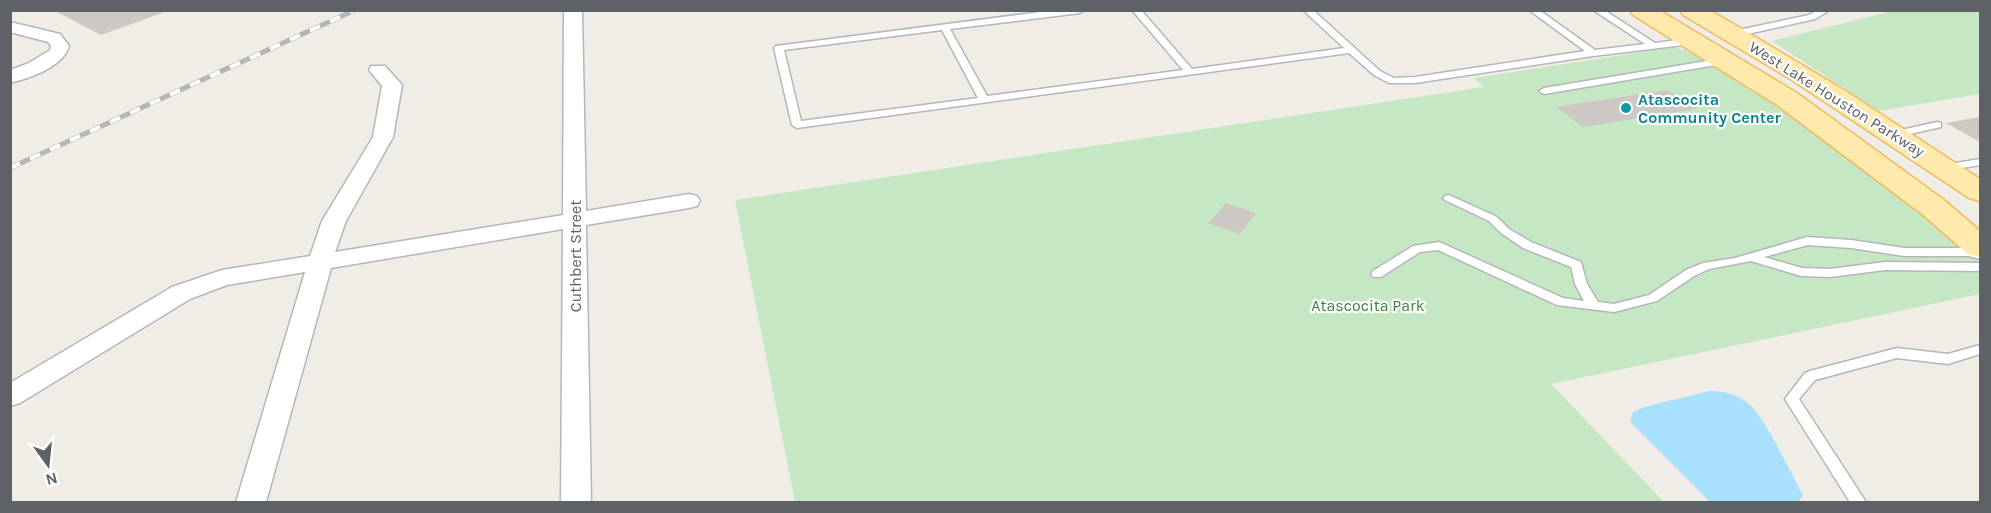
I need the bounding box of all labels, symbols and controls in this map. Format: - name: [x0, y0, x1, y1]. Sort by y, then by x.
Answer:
- street label: West Lake Houston Parkway: [1746, 37, 1929, 161]
- place label: Atascocita Community Center: [1638, 90, 1782, 127]
- marker: Atascocita Community Center: [1619, 101, 1633, 115]
- street label: Cuthbert Street: [566, 200, 585, 312]
- park label: Atascocita Park: [1311, 296, 1425, 315]
- north arrow: [18, 435, 78, 495]
- text: N: [44, 468, 60, 490]

